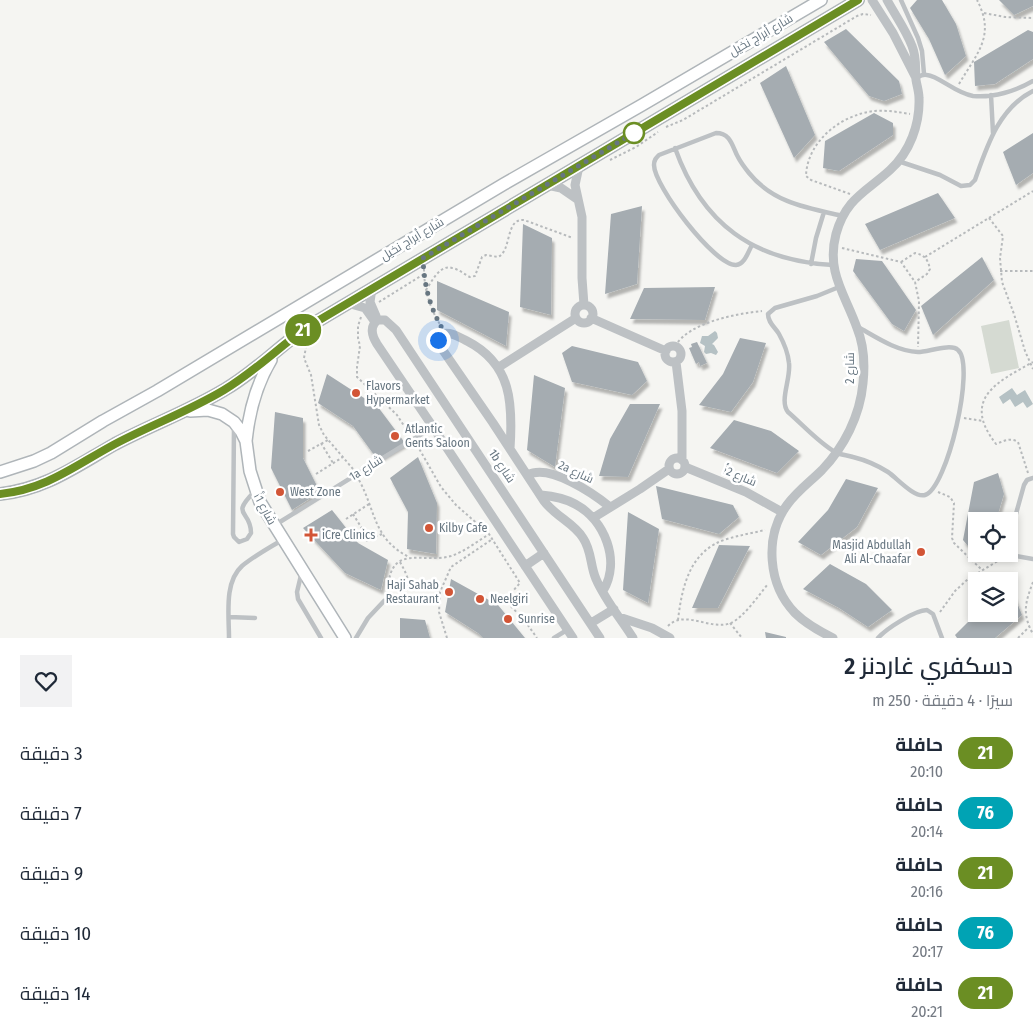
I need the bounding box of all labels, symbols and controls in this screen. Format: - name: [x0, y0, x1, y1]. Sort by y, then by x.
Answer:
- street label: شارع أبراج نخيل: [726, 10, 796, 60]
- unlabelled marker: [623, 122, 645, 144]
- street label: شارع أبراج نخيل: [377, 214, 447, 264]
- line badge: 21: [280, 314, 326, 346]
- text: 21: [295, 319, 311, 341]
- your location: [426, 328, 451, 353]
- street label: شارع 2: [843, 352, 858, 384]
- place label: Flavors Hypermarket: [366, 379, 430, 407]
- marker: Flavors Hypermarket: [350, 387, 362, 399]
- place label: Atlantic Gents Saloon: [405, 422, 470, 450]
- marker: Atlantic Gents Saloon: [389, 430, 401, 442]
- street label: 1b شارع: [485, 447, 518, 486]
- street label: 1a شارع: [347, 452, 386, 484]
- street label: 2a شارع: [556, 458, 596, 487]
- street label: شارع 2أ: [721, 462, 759, 490]
- place label: West Zone: [290, 485, 341, 499]
- marker: West Zone: [274, 486, 286, 498]
- street label: شارع 1أ: [250, 490, 280, 528]
- map controls: [968, 512, 1018, 622]
- button: locate: [968, 512, 1018, 562]
- place label: Kilby Cafe: [439, 521, 487, 535]
- marker: Kilby Cafe: [423, 522, 435, 534]
- marker: iCre Clinics: [304, 528, 318, 542]
- place label: iCre Clinics: [322, 528, 375, 542]
- place label: Masjid Abdullah Ali Al-Chaafar: [832, 538, 912, 566]
- marker: Masjid Abdullah Ali Al-Chaafar: [915, 546, 927, 558]
- button: layers: [968, 572, 1018, 622]
- place label: Haji Sahab Restaurant: [386, 578, 439, 606]
- marker: Haji Sahab Restaurant: [443, 586, 455, 598]
- place label: Neelgiri: [490, 592, 528, 606]
- marker: Neelgiri: [474, 593, 486, 605]
- place label: Sunrise: [518, 612, 555, 626]
- marker: Sunrise: [502, 613, 514, 625]
- text: دسكفري غاردنز 2: [844, 652, 1013, 680]
- button: heart: [20, 655, 72, 707]
- text: سيرًا · 4 دقيقة · 250 m: [872, 691, 1013, 710]
- text: حافلة: [895, 733, 943, 756]
- text: 3 دقيقة: [20, 742, 82, 765]
- text: 21: [978, 742, 993, 764]
- text: 20:10: [910, 762, 943, 781]
- text: حافلة: [895, 793, 943, 816]
- text: 7 دقيقة: [20, 802, 82, 825]
- text: 76: [977, 802, 994, 824]
- text: 20:14: [911, 822, 943, 841]
- text: حافلة: [895, 853, 943, 876]
- text: 9 دقيقة: [20, 862, 83, 885]
- text: 21: [978, 862, 993, 884]
- text: 20:16: [911, 882, 943, 901]
- text: حافلة: [895, 913, 943, 936]
- text: 10 دقيقة: [20, 922, 91, 945]
- text: 76: [977, 922, 994, 944]
- text: 20:17: [912, 942, 943, 961]
- text: حافلة: [895, 973, 943, 996]
- text: 14 دقيقة: [20, 982, 91, 1005]
- text: 21: [978, 982, 993, 1004]
- text: 20:21: [911, 1002, 943, 1021]

